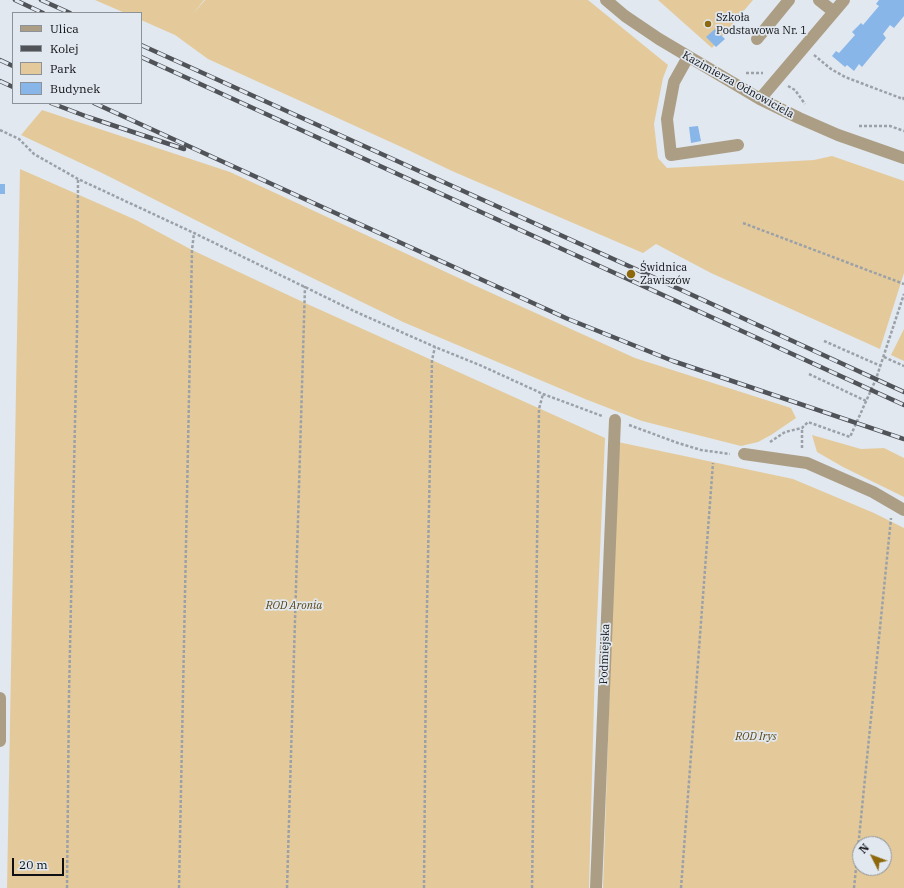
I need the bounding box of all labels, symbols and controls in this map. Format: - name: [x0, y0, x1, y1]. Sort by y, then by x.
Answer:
- place label: Szkoła Podstawowa Nr. 1: [716, 11, 807, 37]
- legend: [12, 12, 142, 104]
- marker: Szkoła Podstawowa Nr. 1: [703, 19, 713, 29]
- text: Ulica: [50, 21, 79, 36]
- text: Kolej: [50, 41, 79, 56]
- street label: Kazimierza Odnowiciela: [680, 49, 796, 121]
- text: Park: [50, 61, 76, 76]
- text: Budynek: [50, 81, 100, 96]
- place label: Świdnica Zawiszów: [640, 261, 690, 287]
- marker: Świdnica Zawiszów: [625, 268, 637, 280]
- park label: ROD Aronia: [266, 599, 322, 613]
- street label: Podmiejska: [597, 623, 613, 685]
- park label: ROD Irys: [735, 730, 777, 744]
- north arrow: [852, 836, 892, 876]
- text: N: [856, 841, 872, 857]
- scale bar: [14, 850, 66, 876]
- text: 20 m: [19, 857, 48, 872]

